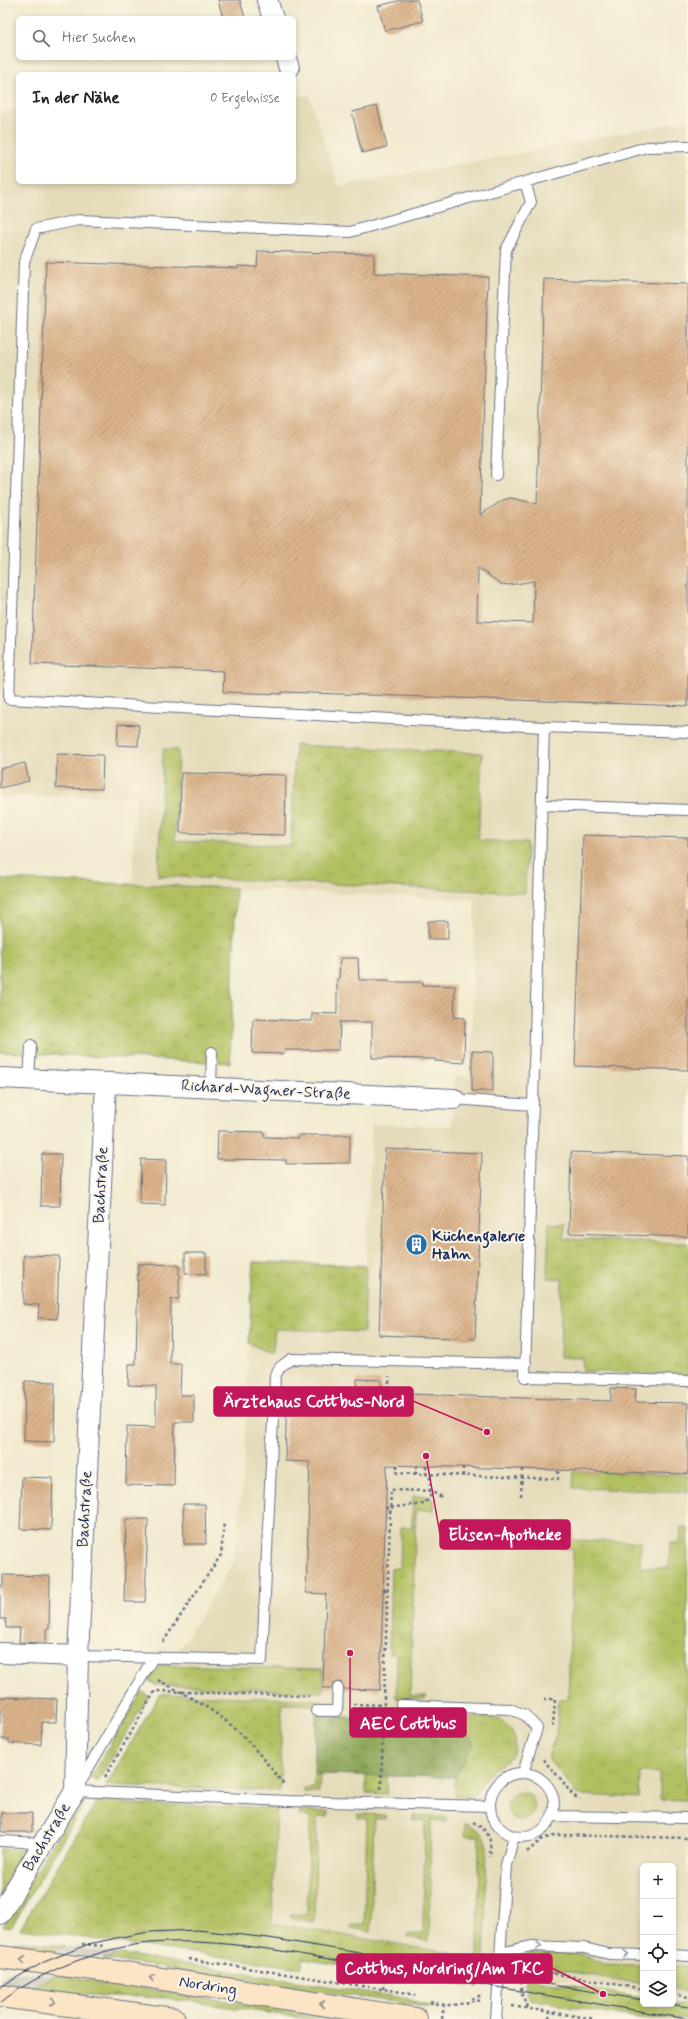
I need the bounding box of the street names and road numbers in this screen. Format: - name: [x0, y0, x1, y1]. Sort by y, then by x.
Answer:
- street label: Richard-Wagner-Straße: [181, 1075, 351, 1106]
- street label: Bachstraße: [89, 1146, 113, 1224]
- street label: Bachstraße: [73, 1470, 97, 1548]
- street label: Bachstraße: [18, 1799, 76, 1875]
- street label: Nordring: [177, 1971, 238, 2002]

